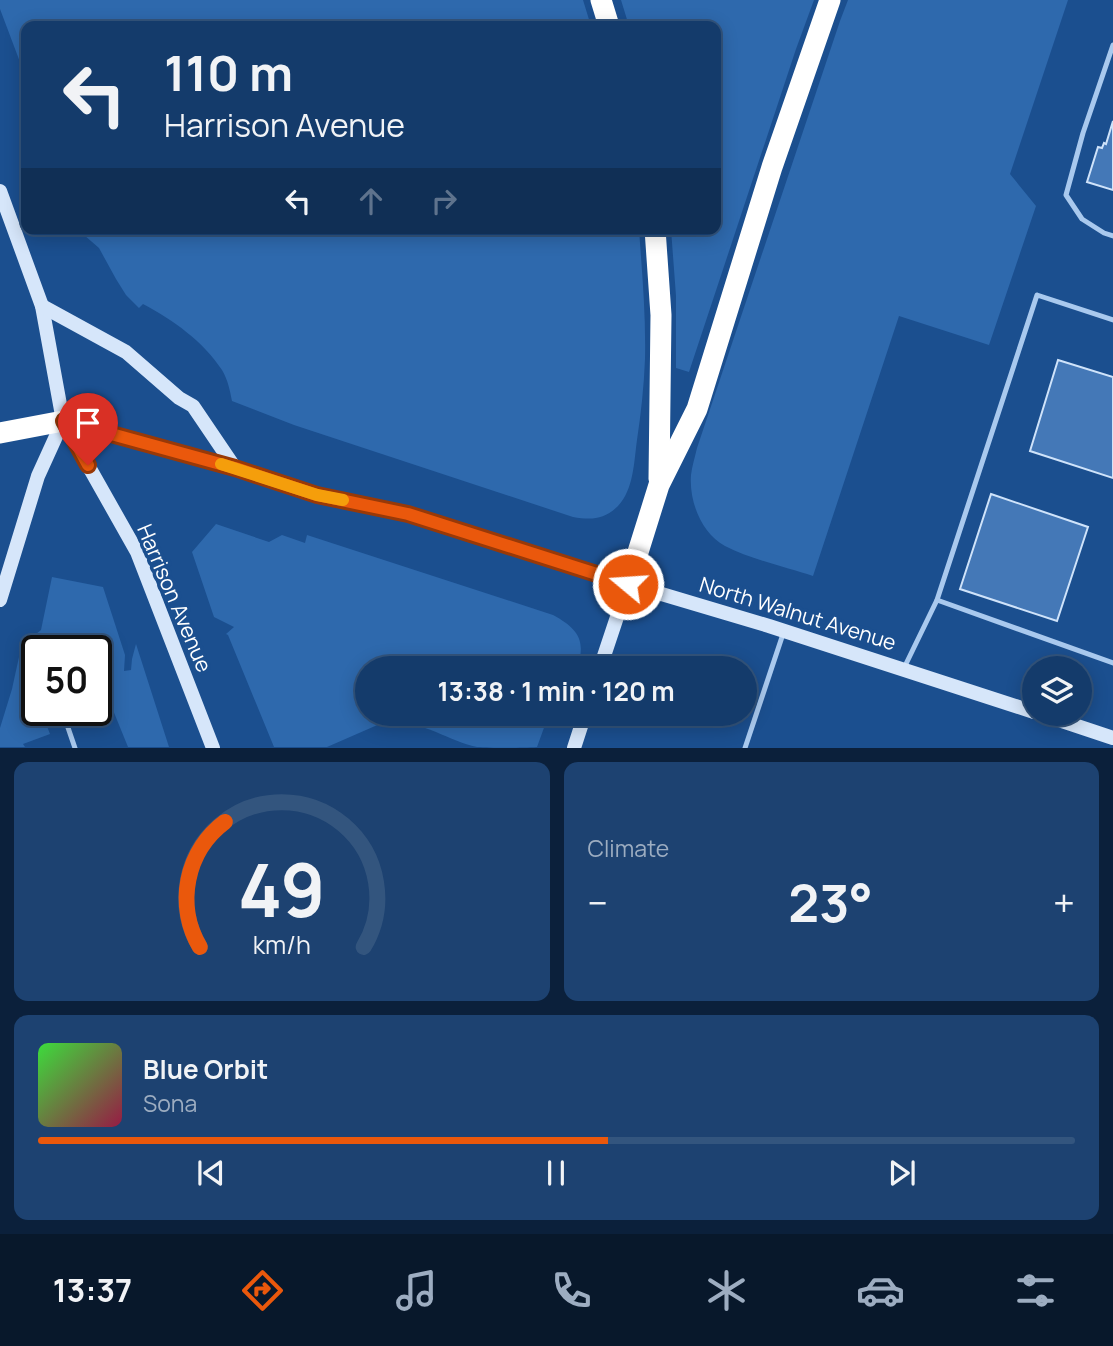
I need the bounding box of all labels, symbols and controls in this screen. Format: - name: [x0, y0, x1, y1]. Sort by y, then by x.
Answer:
- text: 110 m: [164, 39, 293, 106]
- icon: left: [49, 49, 140, 140]
- text: Harrison Avenue: [164, 103, 405, 147]
- icon: left: [279, 182, 317, 220]
- icon: ahead: [352, 182, 390, 220]
- icon: right: [425, 182, 463, 220]
- pin: [58, 393, 118, 465]
- icon: arrive: [69, 404, 107, 442]
- street label: Harrison Avenue: [131, 520, 219, 676]
- position arrow: [591, 547, 665, 621]
- street label: North Walnut Avenue: [696, 570, 900, 656]
- speed limit sign: 50: [21, 635, 112, 726]
- map controls: [1022, 656, 1092, 726]
- button: layers: [1022, 656, 1092, 726]
- text: 13:38 · 1 min · 120 m: [437, 673, 675, 709]
- text: Climate: [588, 832, 669, 864]
- text: 49: [238, 840, 326, 940]
- text: 23°: [788, 867, 873, 938]
- text: −: [588, 876, 608, 928]
- text: +: [1053, 876, 1075, 928]
- text: km/h: [253, 927, 311, 962]
- text: Blue Orbit: [143, 1051, 268, 1087]
- text: Sona: [143, 1087, 197, 1119]
- icon: previous: [192, 1154, 230, 1192]
- icon: pause: [537, 1154, 575, 1192]
- icon: next: [883, 1154, 921, 1192]
- icon: directions: [238, 1266, 287, 1315]
- icon: music: [392, 1266, 441, 1315]
- icon: phone: [547, 1266, 596, 1315]
- icon: climate: [702, 1266, 751, 1315]
- icon: car: [856, 1266, 905, 1315]
- icon: filters: [1011, 1266, 1060, 1315]
- text: 13:37: [53, 1268, 132, 1312]

